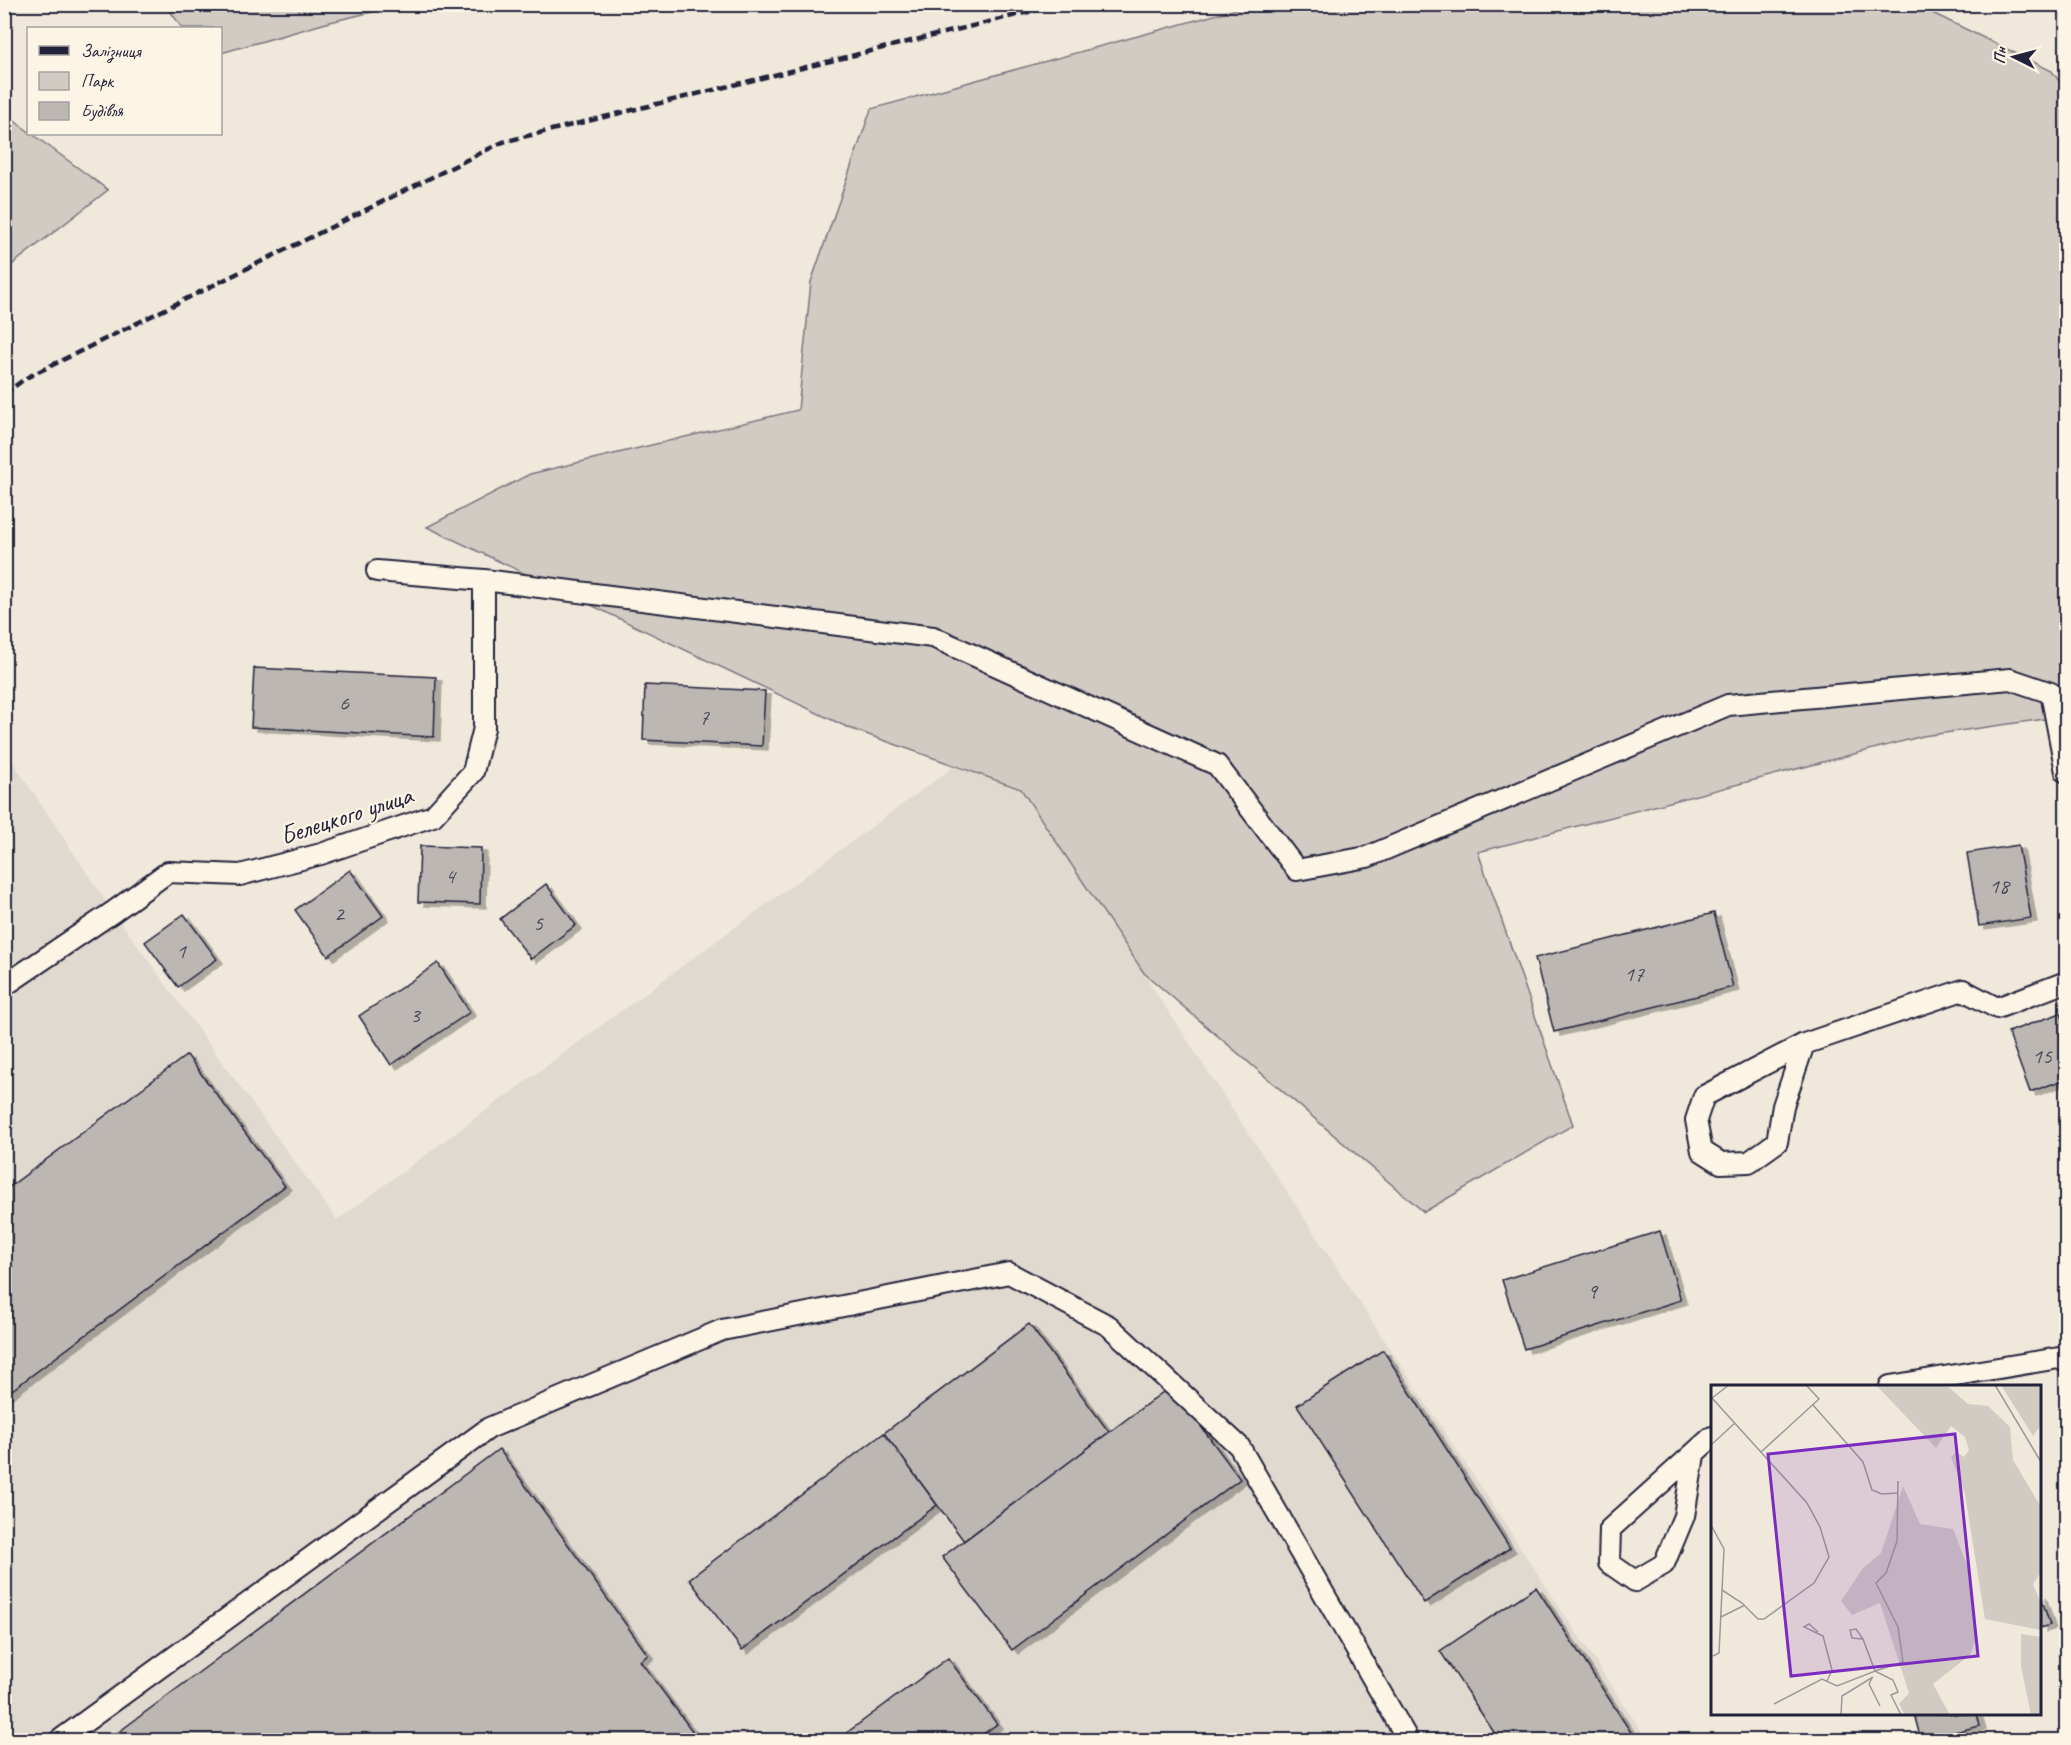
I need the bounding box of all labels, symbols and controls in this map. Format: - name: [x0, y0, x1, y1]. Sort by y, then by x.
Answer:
- legend: [27, 27, 222, 135]
- north arrow: [1984, 27, 2044, 87]
- text: Залізниця: [81, 40, 142, 63]
- text: Пн: [1989, 45, 2011, 65]
- text: Парк: [81, 70, 115, 92]
- text: Будівля: [81, 100, 124, 122]
- house number: 6: [339, 689, 350, 717]
- house number: 7: [699, 703, 710, 731]
- street label: Белецкого улица: [276, 778, 418, 852]
- house number: 4: [445, 862, 457, 890]
- house number: 18: [1989, 872, 2011, 900]
- house number: 2: [334, 900, 346, 928]
- house number: 5: [533, 909, 544, 937]
- house number: 1: [176, 937, 187, 965]
- house number: 17: [1624, 960, 1645, 988]
- house number: 3: [410, 1001, 422, 1029]
- house number: 15: [2032, 1042, 2053, 1070]
- house number: 9: [1587, 1277, 1599, 1305]
- inset map: [1711, 1385, 2041, 1715]

